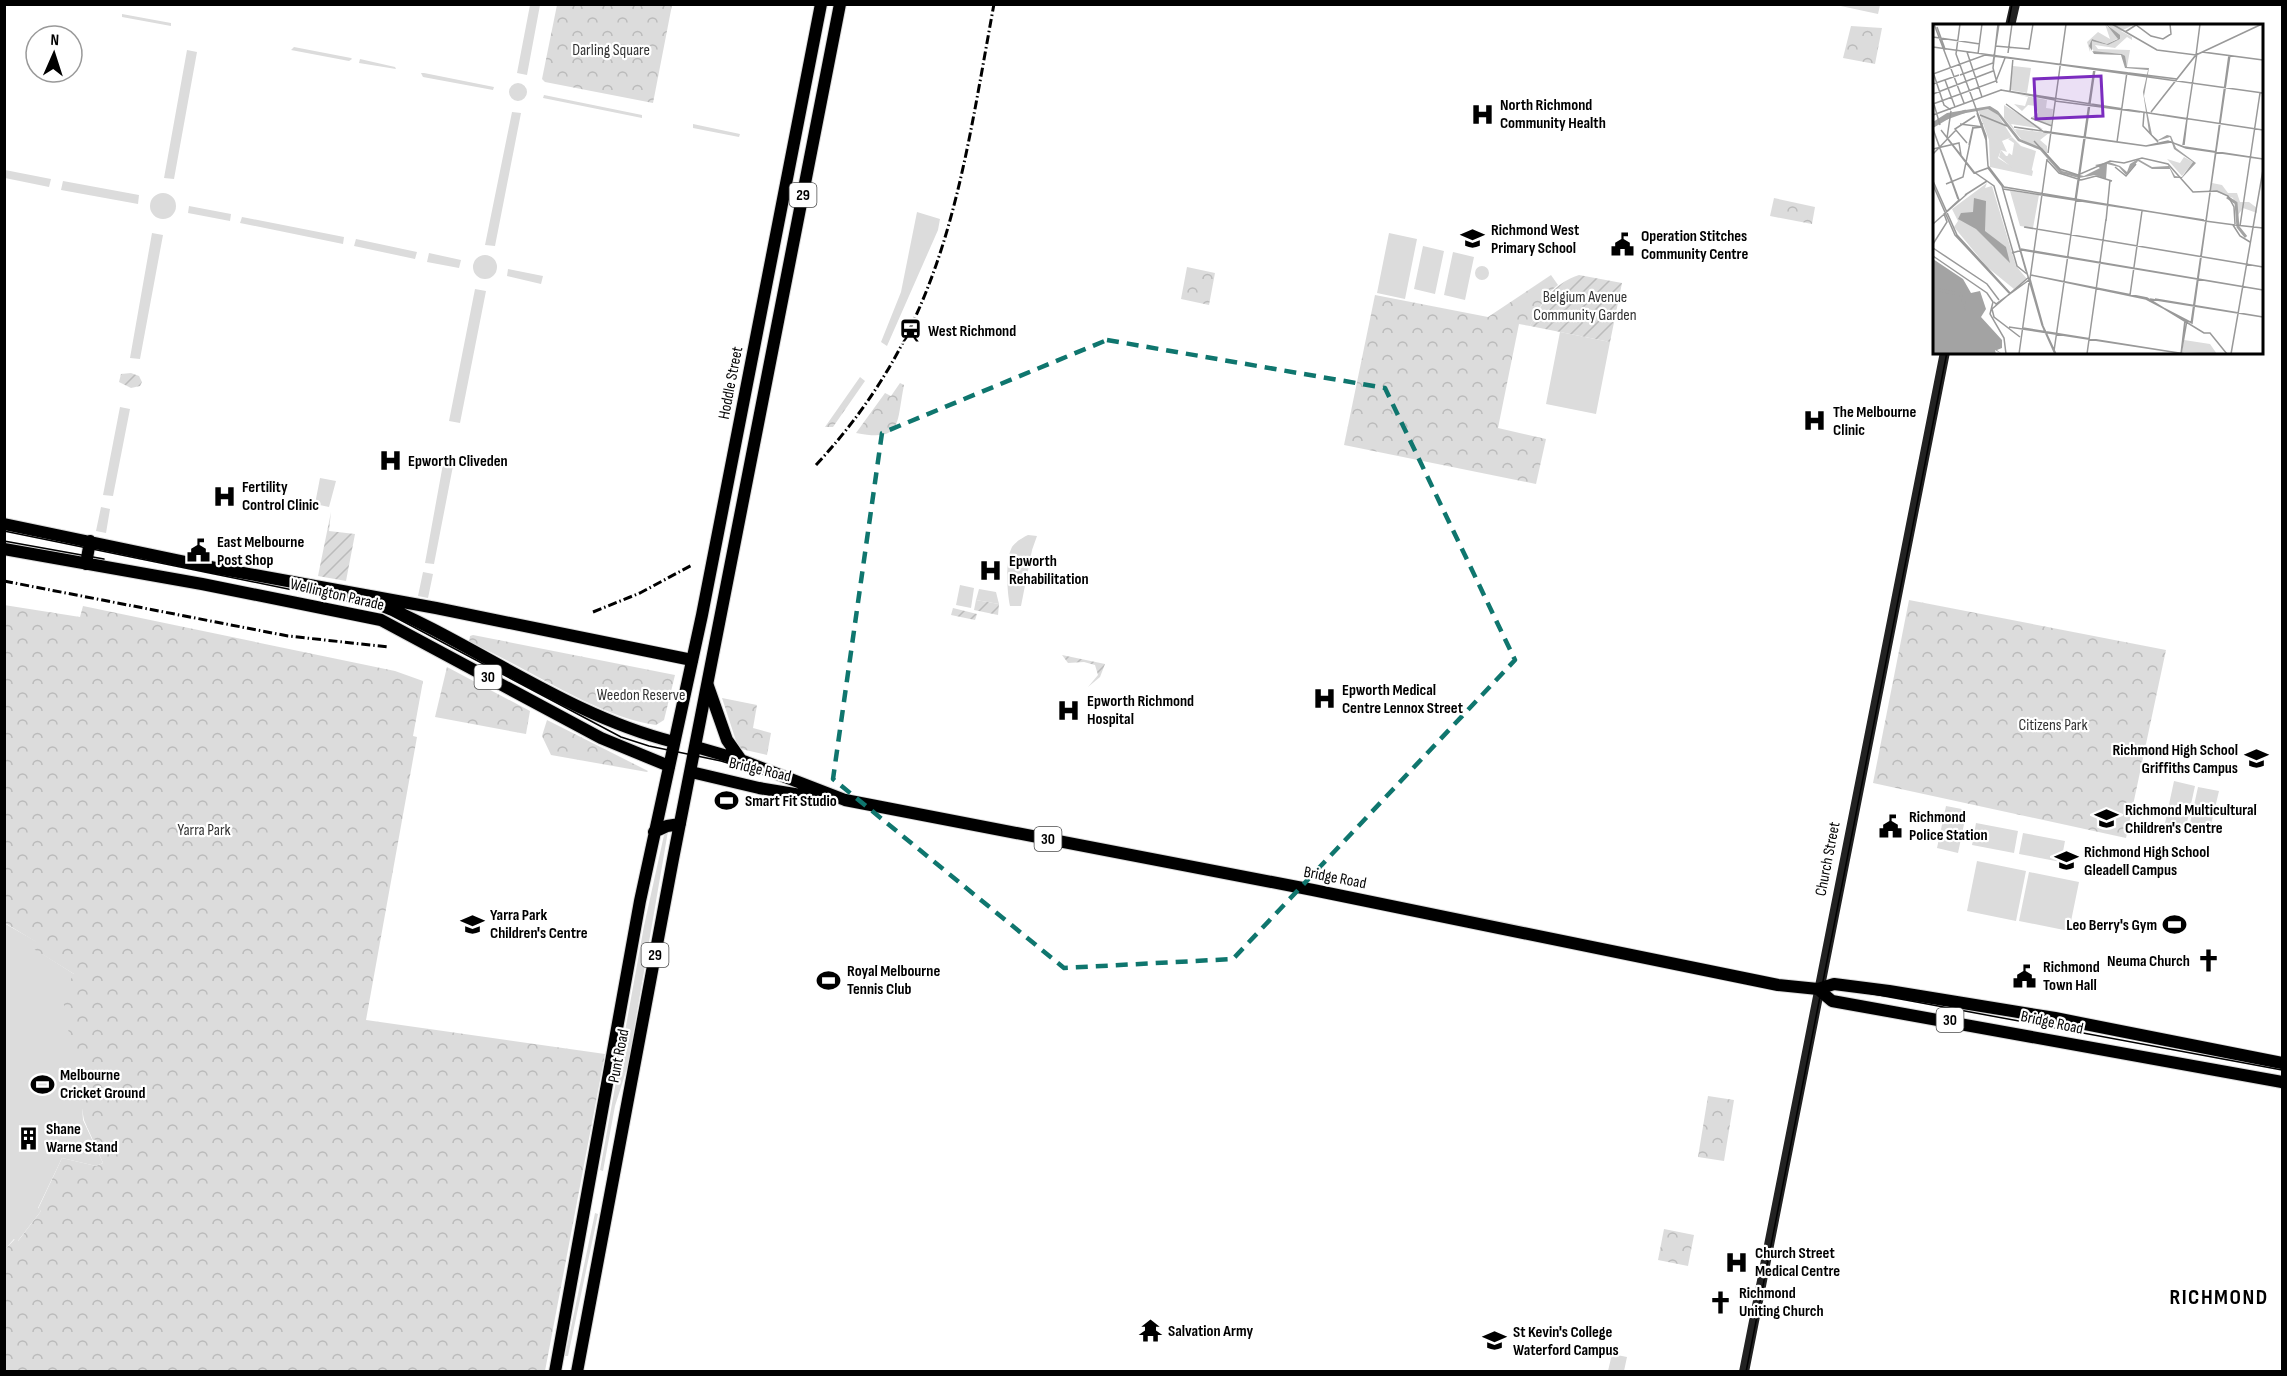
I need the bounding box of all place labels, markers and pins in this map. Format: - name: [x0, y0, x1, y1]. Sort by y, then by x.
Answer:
- place label: North Richmond Community Health: [1500, 96, 1606, 133]
- hospital icon: North Richmond Community Health: [1469, 101, 1495, 127]
- place label: Richmond West Primary School: [1491, 221, 1579, 258]
- school or university icon: Richmond West Primary School: [1460, 226, 1486, 252]
- place label: Operation Stitches Community Centre: [1641, 227, 1748, 264]
- public building icon: Operation Stitches Community Centre: [1610, 232, 1636, 258]
- station icon: West Richmond: [897, 318, 923, 344]
- place label: West Richmond: [928, 322, 1016, 341]
- place label: The Melbourne Clinic: [1833, 403, 1916, 440]
- hospital icon: The Melbourne Clinic: [1802, 408, 1828, 434]
- hospital icon: Epworth Cliveden: [377, 448, 403, 474]
- place label: Epworth Cliveden: [408, 452, 508, 471]
- place label: Fertility Control Clinic: [242, 478, 319, 515]
- hospital icon: Fertility Control Clinic: [211, 483, 237, 509]
- place label: East Melbourne Post Shop: [217, 533, 304, 570]
- public building icon: East Melbourne Post Shop: [186, 538, 212, 564]
- place label: Epworth Rehabilitation: [1009, 552, 1089, 589]
- hospital icon: Epworth Rehabilitation: [978, 557, 1004, 583]
- place label: Epworth Medical Centre Lennox Street: [1342, 681, 1463, 718]
- hospital icon: Epworth Medical Centre Lennox Street: [1311, 686, 1337, 712]
- place label: Epworth Richmond Hospital: [1087, 692, 1194, 729]
- hospital icon: Epworth Richmond Hospital: [1056, 697, 1082, 723]
- place label: Richmond High School Griffiths Campus: [2112, 741, 2238, 778]
- school or university icon: Richmond High School Griffiths Campus: [2243, 746, 2269, 772]
- sports icon: Smart Fit Studio: [714, 788, 740, 814]
- place label: Smart Fit Studio: [745, 792, 837, 811]
- place label: Richmond Multicultural Children's Centre: [2125, 801, 2257, 838]
- school or university icon: Richmond Multicultural Children's Centre: [2094, 806, 2120, 832]
- place label: Richmond Police Station: [1909, 808, 1988, 845]
- public building icon: Richmond Police Station: [1878, 813, 1904, 839]
- place label: Richmond High School Gleadell Campus: [2084, 843, 2210, 880]
- school or university icon: Richmond High School Gleadell Campus: [2053, 848, 2079, 874]
- place label: Yarra Park Children's Centre: [490, 906, 588, 943]
- school or university icon: Yarra Park Children's Centre: [459, 911, 485, 937]
- sports icon: Leo Berry's Gym: [2162, 912, 2188, 938]
- place label: Leo Berry's Gym: [2066, 916, 2157, 935]
- church icon: Neuma Church: [2195, 948, 2221, 974]
- place label: Neuma Church: [2107, 952, 2190, 971]
- place label: Richmond Town Hall: [2043, 958, 2100, 995]
- place label: Royal Melbourne Tennis Club: [847, 962, 940, 999]
- public building icon: Richmond Town Hall: [2012, 963, 2038, 989]
- sports icon: Royal Melbourne Tennis Club: [816, 967, 842, 993]
- place label: Melbourne Cricket Ground: [60, 1066, 145, 1103]
- sports icon: Melbourne Cricket Ground: [29, 1071, 55, 1097]
- place label: Shane Warne Stand: [46, 1120, 118, 1157]
- building icon: Shane Warne Stand: [15, 1125, 41, 1151]
- place label: Church Street Medical Centre: [1755, 1244, 1840, 1281]
- hospital icon: Church Street Medical Centre: [1724, 1249, 1750, 1275]
- place label: Richmond Uniting Church: [1739, 1284, 1824, 1321]
- church icon: Richmond Uniting Church: [1708, 1289, 1734, 1315]
- temple icon: Salvation Army: [1137, 1318, 1163, 1344]
- place label: Salvation Army: [1168, 1322, 1253, 1341]
- place label: St Kevin's College Waterford Campus: [1513, 1323, 1619, 1360]
- school or university icon: St Kevin's College Waterford Campus: [1482, 1328, 1508, 1354]

